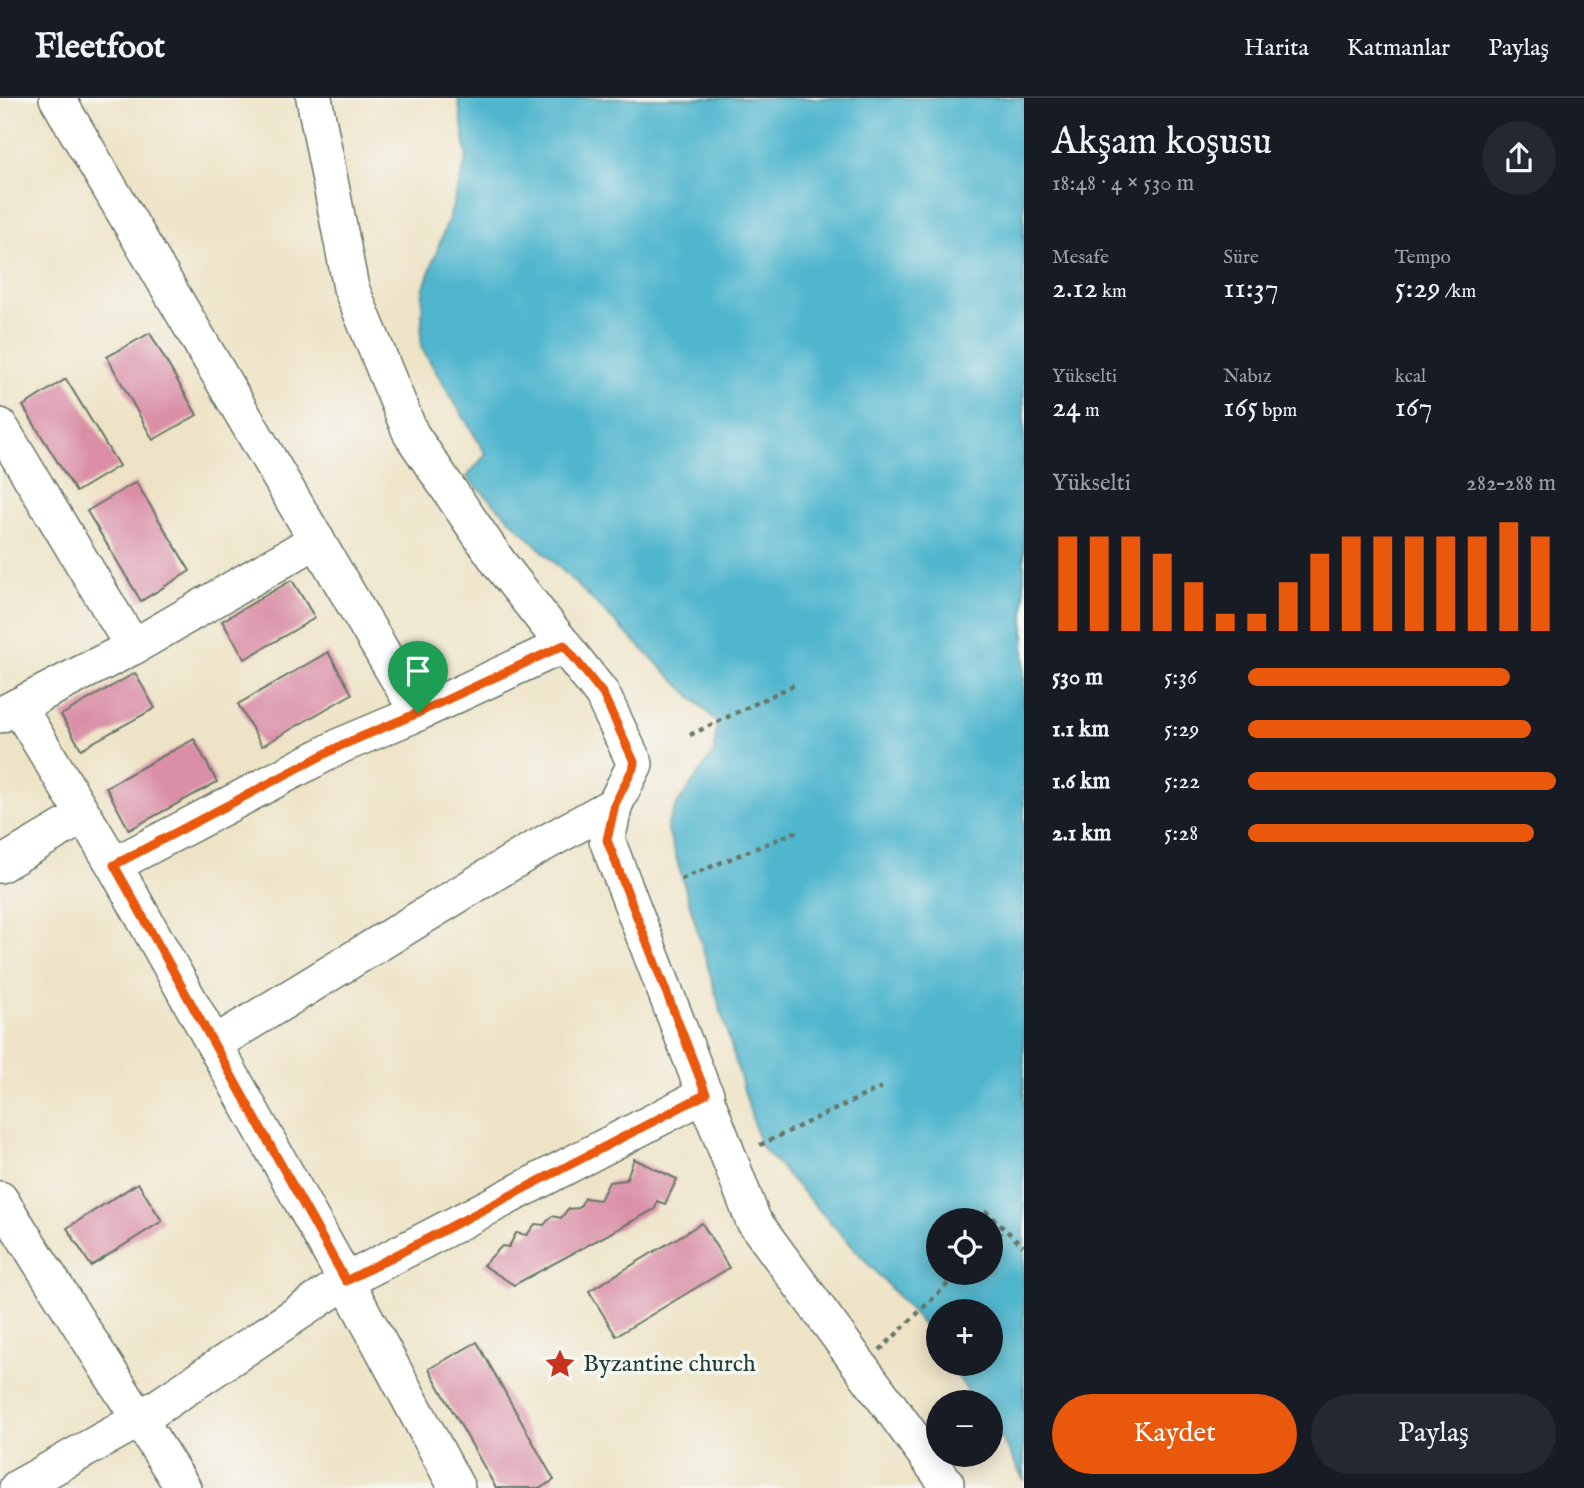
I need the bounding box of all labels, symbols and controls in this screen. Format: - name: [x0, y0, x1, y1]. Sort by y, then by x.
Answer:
- text: Fleetfoot: [35, 27, 165, 69]
- text: Harita: [1244, 33, 1309, 64]
- text: Katmanlar: [1347, 33, 1450, 64]
- text: Paylaş: [1488, 33, 1549, 64]
- text: Akşam koşusu: [1052, 119, 1272, 167]
- button: share: [1482, 121, 1556, 195]
- text: 18:48 · 4 × 530 m: [1052, 169, 1194, 198]
- text: Mesafe: [1052, 246, 1109, 270]
- text: Süre: [1223, 246, 1259, 270]
- text: Tempo: [1395, 246, 1451, 270]
- text: 2.12: [1052, 270, 1098, 308]
- text: 11:37: [1223, 270, 1279, 308]
- text: 5:29: [1395, 270, 1441, 308]
- text: km: [1098, 280, 1127, 304]
- text: /km: [1441, 280, 1476, 304]
- text: Yükselti: [1052, 365, 1117, 389]
- text: Nabız: [1223, 365, 1272, 389]
- text: kcal: [1395, 365, 1426, 389]
- text: 24: [1052, 389, 1081, 427]
- text: 165: [1223, 389, 1258, 427]
- text: 167: [1395, 389, 1433, 427]
- text: m: [1081, 399, 1100, 423]
- text: bpm: [1258, 399, 1297, 423]
- text: Yükselti: [1052, 469, 1131, 498]
- text: 282–288 m: [1466, 469, 1556, 498]
- pin: [388, 641, 448, 713]
- icon: arrive: [399, 652, 437, 690]
- text: 530 m: [1052, 663, 1103, 692]
- text: 5:36: [1164, 663, 1197, 692]
- text: 1.1 km: [1052, 715, 1109, 744]
- text: 5:29: [1164, 715, 1199, 744]
- text: 1.6 km: [1052, 767, 1110, 796]
- text: 5:22: [1164, 767, 1200, 796]
- text: 2.1 km: [1052, 819, 1111, 848]
- text: 5:28: [1164, 819, 1198, 848]
- map controls: [926, 1208, 1003, 1467]
- button: locate: [926, 1208, 1003, 1285]
- button: +: [926, 1299, 1003, 1376]
- place icon: Byzantine church: [543, 1347, 577, 1381]
- place label: Byzantine church: [583, 1349, 756, 1380]
- button: −: [926, 1390, 1003, 1467]
- button: Kaydet: [1052, 1394, 1297, 1474]
- button: Paylaş: [1311, 1394, 1556, 1474]

